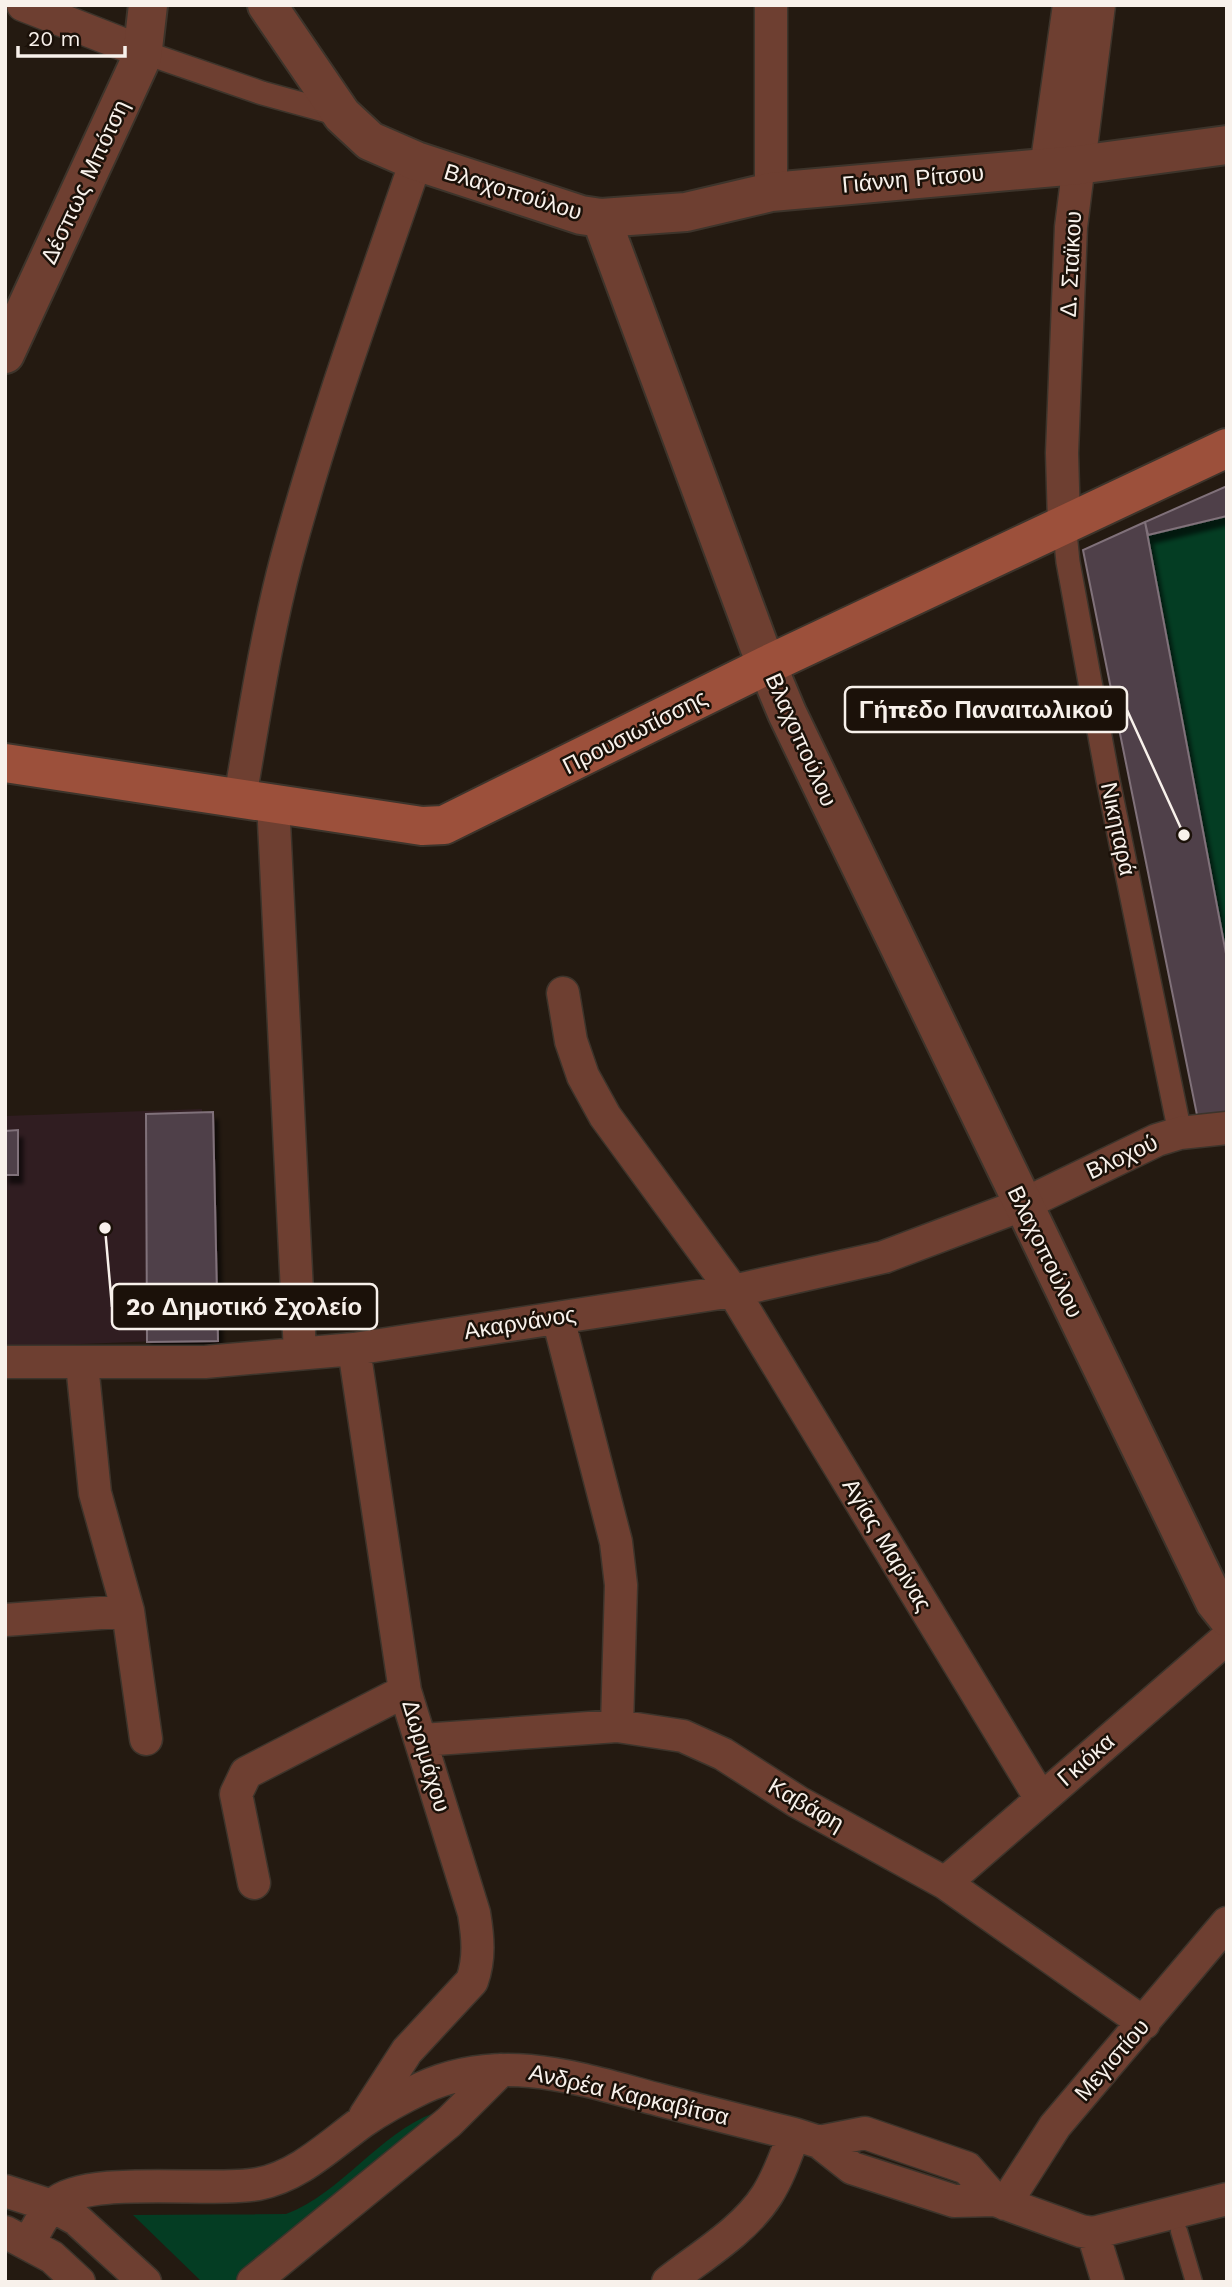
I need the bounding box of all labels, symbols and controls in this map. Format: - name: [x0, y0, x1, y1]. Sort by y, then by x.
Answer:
- scale bar: [18, 14, 124, 58]
- text: 20 m: [28, 26, 80, 51]
- street label: Δέσπως Μπότση: [35, 96, 135, 268]
- street label: Βλαχοπούλου: [441, 158, 585, 226]
- street label: Γιάννη Ρίτσου: [841, 159, 985, 199]
- street label: Δ. Σταϊκου: [1055, 210, 1087, 318]
- street label: Βλαχοπούλου: [760, 669, 842, 811]
- street label: Προυσιωτίσσης: [558, 684, 712, 780]
- callout: Γήπεδο Παναιτωλικού: [845, 687, 1127, 732]
- text: Γήπεδο Παναιτωλικού: [859, 696, 1113, 724]
- street label: Νικηταρά: [1095, 780, 1141, 878]
- street label: Βλοχού: [1082, 1129, 1162, 1185]
- street label: Βλαχοπούλου: [1002, 1182, 1088, 1322]
- callout: 2ο Δημοτικό Σχολείο: [112, 1284, 377, 1329]
- text: 2ο Δημοτικό Σχολείο: [126, 1293, 362, 1321]
- street label: Ακαρνάνος: [462, 1301, 578, 1345]
- street label: Αγίας Μαρίνας: [837, 1474, 937, 1616]
- street label: Δωριμάχου: [396, 1697, 456, 1815]
- street label: Γκιόκα: [1052, 1728, 1120, 1792]
- street label: Καβάφη: [763, 1773, 849, 1837]
- street label: Μεγιστίου: [1069, 2013, 1155, 2107]
- street label: Ανδρέα Καρκαβίτσα: [526, 2059, 732, 2131]

